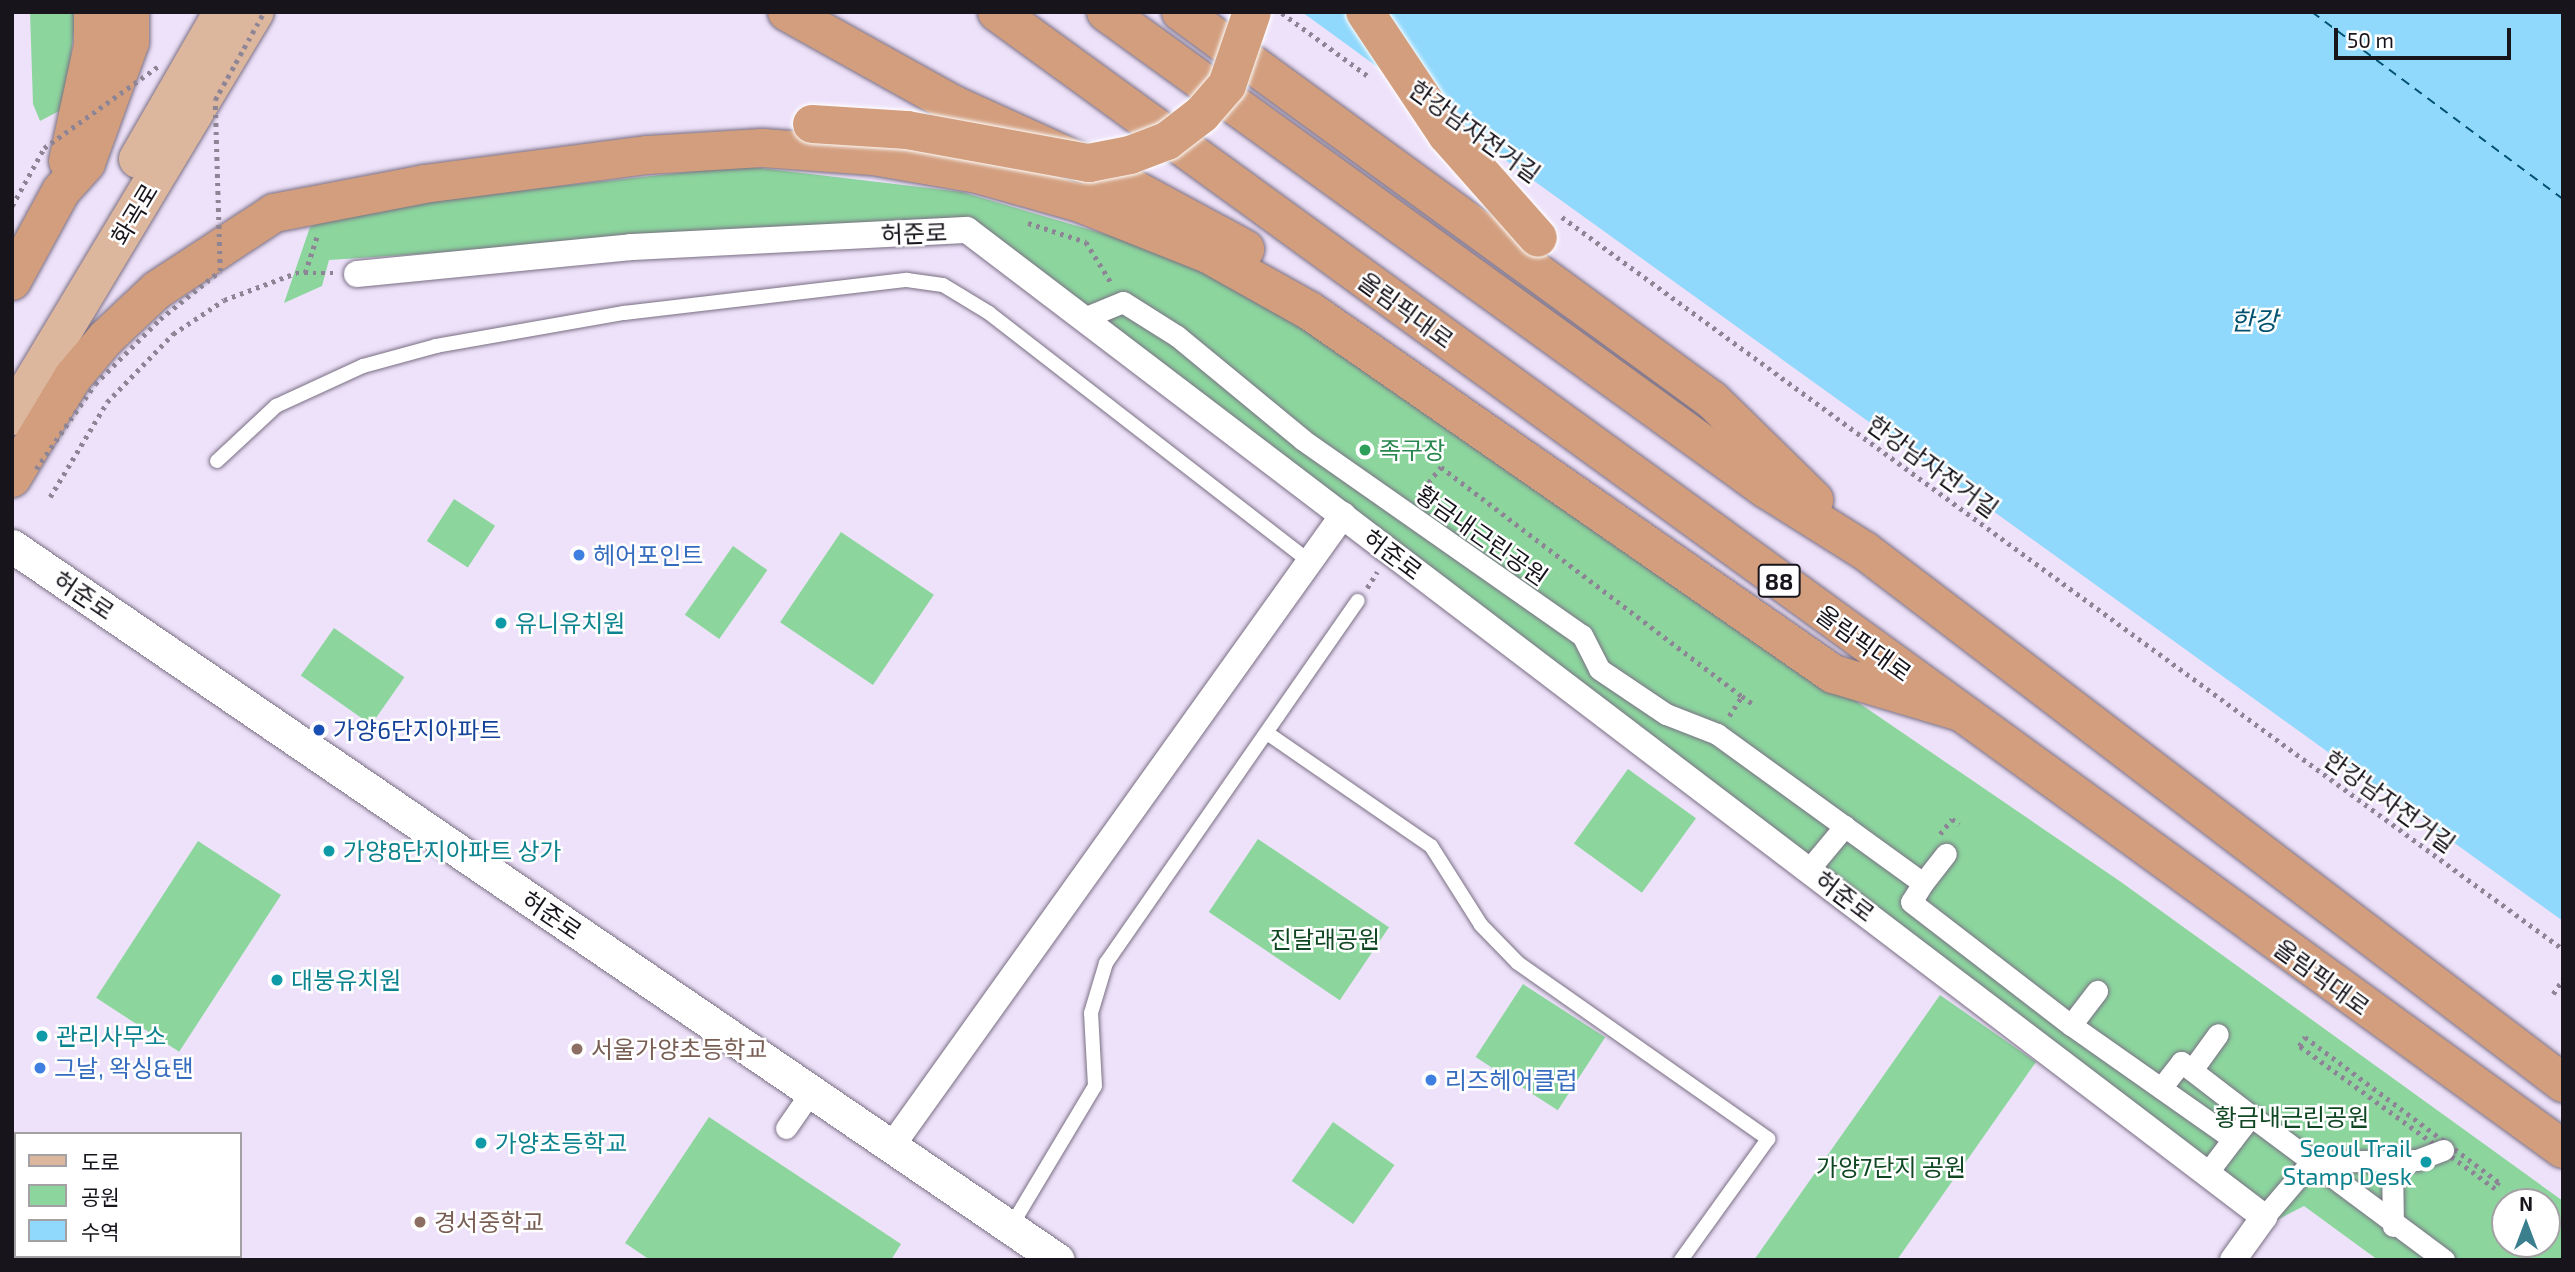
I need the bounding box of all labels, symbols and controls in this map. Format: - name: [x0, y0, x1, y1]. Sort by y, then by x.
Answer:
- scale bar: [2337, 14, 2514, 58]
- text: 50 m: [2347, 27, 2394, 52]
- street label: 한강남자전거길: [1404, 74, 1546, 188]
- street label: 화곡로: [105, 178, 163, 250]
- street label: 허준로: [880, 217, 948, 249]
- street label: 올림픽대로: [1353, 266, 1459, 354]
- water label: 한강: [2230, 304, 2278, 336]
- street label: 한강남자전거길: [1862, 409, 2004, 523]
- place label: 족구장: [1379, 436, 1445, 464]
- marker: 족구장: [1357, 442, 1373, 458]
- street label: 황금내근린공원: [1410, 479, 1554, 591]
- street label: 허준로: [1358, 523, 1428, 585]
- place label: 헤어포인트: [593, 541, 703, 569]
- marker: 헤어포인트: [571, 547, 587, 563]
- road number: 88: [1756, 562, 1802, 600]
- street label: 허준로: [48, 565, 120, 625]
- street label: 올림픽대로: [1811, 599, 1917, 687]
- place label: 유니유치원: [515, 609, 625, 637]
- marker: 유니유치원: [493, 615, 509, 631]
- place label: 가양6단지아파트: [333, 716, 501, 744]
- marker: 가양6단지아파트: [311, 722, 327, 738]
- street label: 한강남자전거길: [2319, 744, 2461, 858]
- place label: 가양8단지아파트 상가: [343, 837, 562, 865]
- marker: 가양8단지아파트 상가: [321, 843, 337, 859]
- street label: 허준로: [1810, 865, 1880, 927]
- street label: 허준로: [516, 885, 588, 945]
- park label: 진달래공원: [1270, 925, 1380, 953]
- street label: 올림픽대로: [2269, 933, 2375, 1021]
- place label: 대붕유치원: [291, 966, 401, 994]
- marker: 대붕유치원: [269, 972, 285, 988]
- place label: 관리사무소: [56, 1022, 166, 1050]
- marker: 관리사무소: [34, 1028, 50, 1044]
- place label: 서울가양초등학교: [591, 1035, 768, 1063]
- marker: 서울가양초등학교: [569, 1041, 585, 1057]
- place label: 그날, 왁싱&탠: [54, 1054, 194, 1082]
- marker: 그날, 왁싱&탠: [32, 1060, 48, 1076]
- place label: 리즈헤어클럽: [1445, 1066, 1577, 1094]
- marker: 리즈헤어클럽: [1423, 1072, 1439, 1088]
- park label: 황금내근린공원: [2215, 1103, 2369, 1131]
- place label: 가양초등학교: [495, 1129, 627, 1157]
- legend: [14, 1132, 242, 1258]
- place label: Seoul Trail Stamp Desk: [2283, 1134, 2412, 1190]
- marker: 가양초등학교: [473, 1135, 489, 1151]
- text: 도로: [81, 1149, 120, 1174]
- park label: 가양7단지 공원: [1816, 1153, 1966, 1181]
- marker: Seoul Trail Stamp Desk: [2418, 1154, 2434, 1170]
- text: 공원: [81, 1184, 120, 1209]
- north arrow: [2491, 1188, 2561, 1258]
- text: N: [2519, 1192, 2533, 1215]
- place label: 경서중학교: [434, 1208, 544, 1236]
- marker: 경서중학교: [412, 1214, 428, 1230]
- text: 수역: [81, 1219, 120, 1244]

